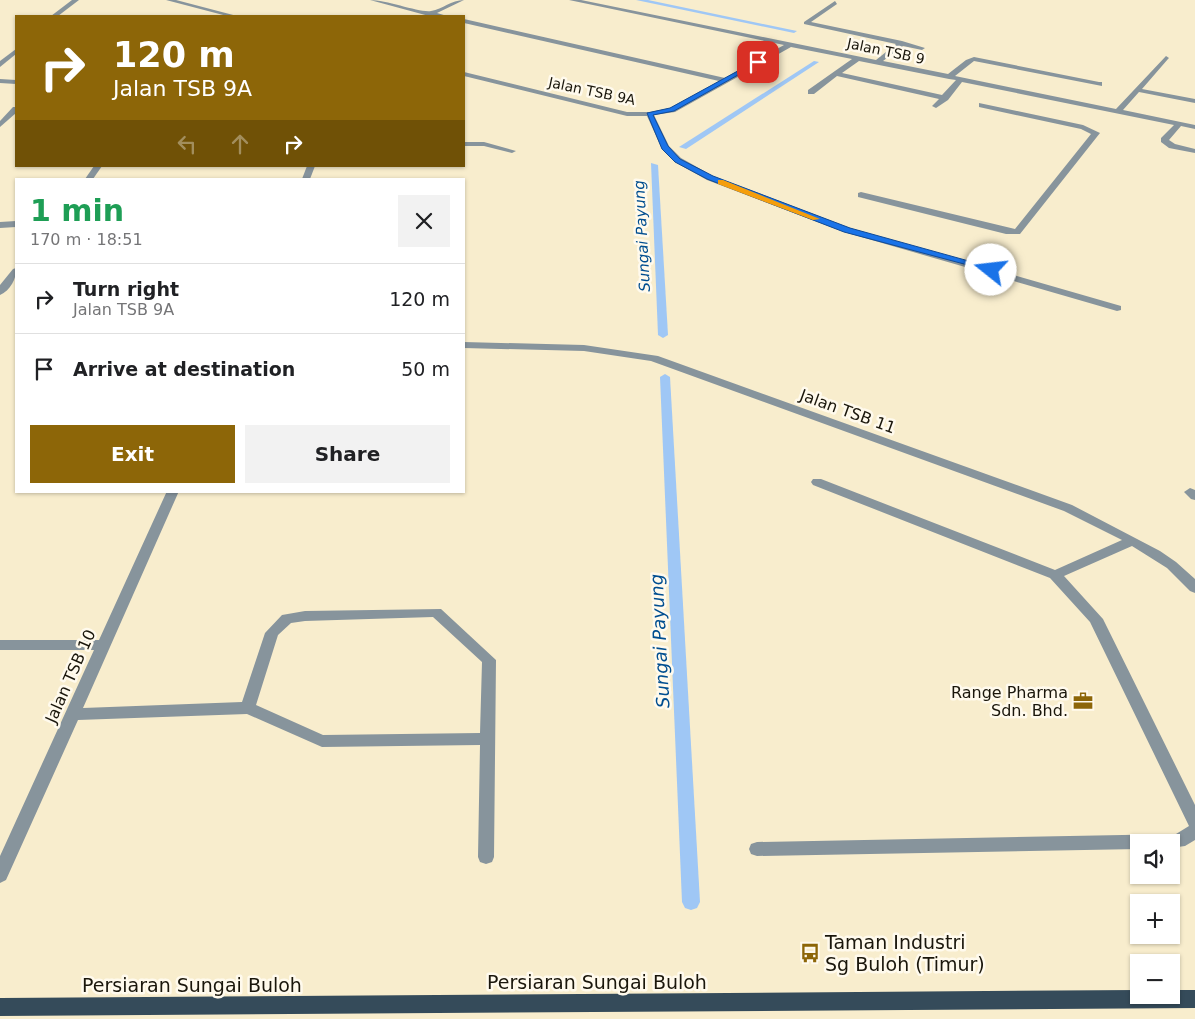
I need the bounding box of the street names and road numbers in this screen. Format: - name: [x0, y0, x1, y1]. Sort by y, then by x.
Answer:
- street label: Jalan TSB 9: [845, 35, 926, 67]
- street label: Jalan TSB 9A: [546, 74, 637, 108]
- street label: Jalan TSB 11: [796, 385, 898, 438]
- street label: Jalan TSB 10: [41, 626, 100, 727]
- street label: Persiaran Sungai Buloh: [487, 971, 707, 993]
- street label: Persiaran Sungai Buloh: [82, 974, 302, 996]

